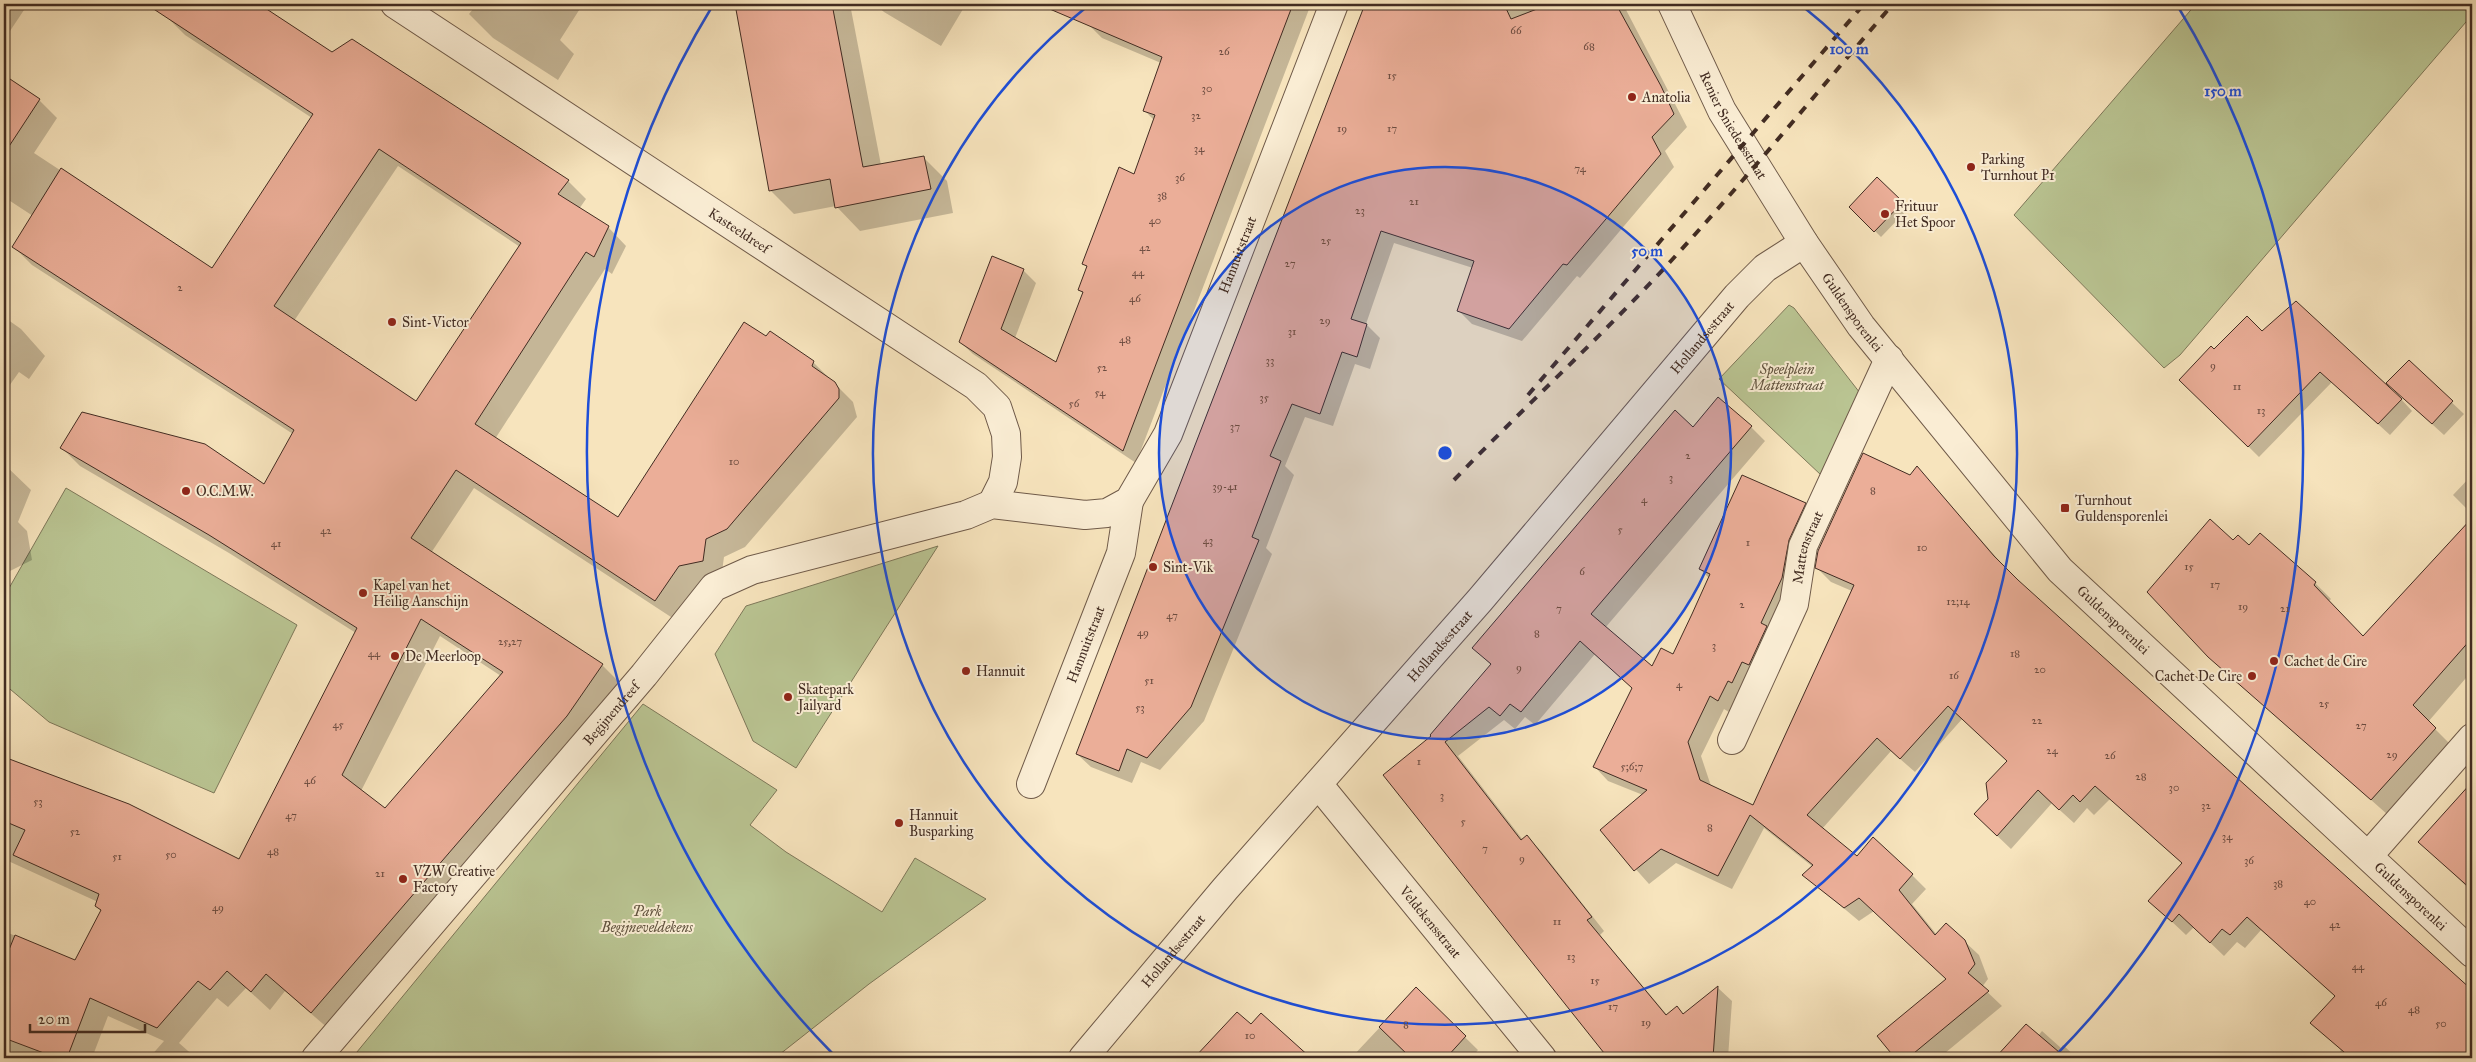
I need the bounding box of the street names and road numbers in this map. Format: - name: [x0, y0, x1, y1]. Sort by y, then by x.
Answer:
- street label: Renier Sniedersstraat: [1696, 68, 1771, 182]
- street label: Kasteeldreef: [705, 204, 775, 258]
- street label: Hannuitstraat: [1215, 214, 1260, 296]
- street label: Guldensporenlei: [1818, 269, 1887, 355]
- street label: Hollandsestraat: [1666, 297, 1738, 377]
- street label: Mattenstraat: [1789, 508, 1827, 585]
- street label: Guldensporenlei: [2074, 582, 2153, 658]
- street label: Hannuitstraat: [1063, 603, 1108, 685]
- street label: Hollandsestraat: [1403, 606, 1476, 685]
- street label: Begijnendreef: [579, 676, 645, 749]
- street label: Guldensporenlei: [2371, 858, 2451, 934]
- street label: Veldekensstraat: [1396, 881, 1465, 961]
- street label: Hollandsestraat: [1138, 911, 1209, 991]

